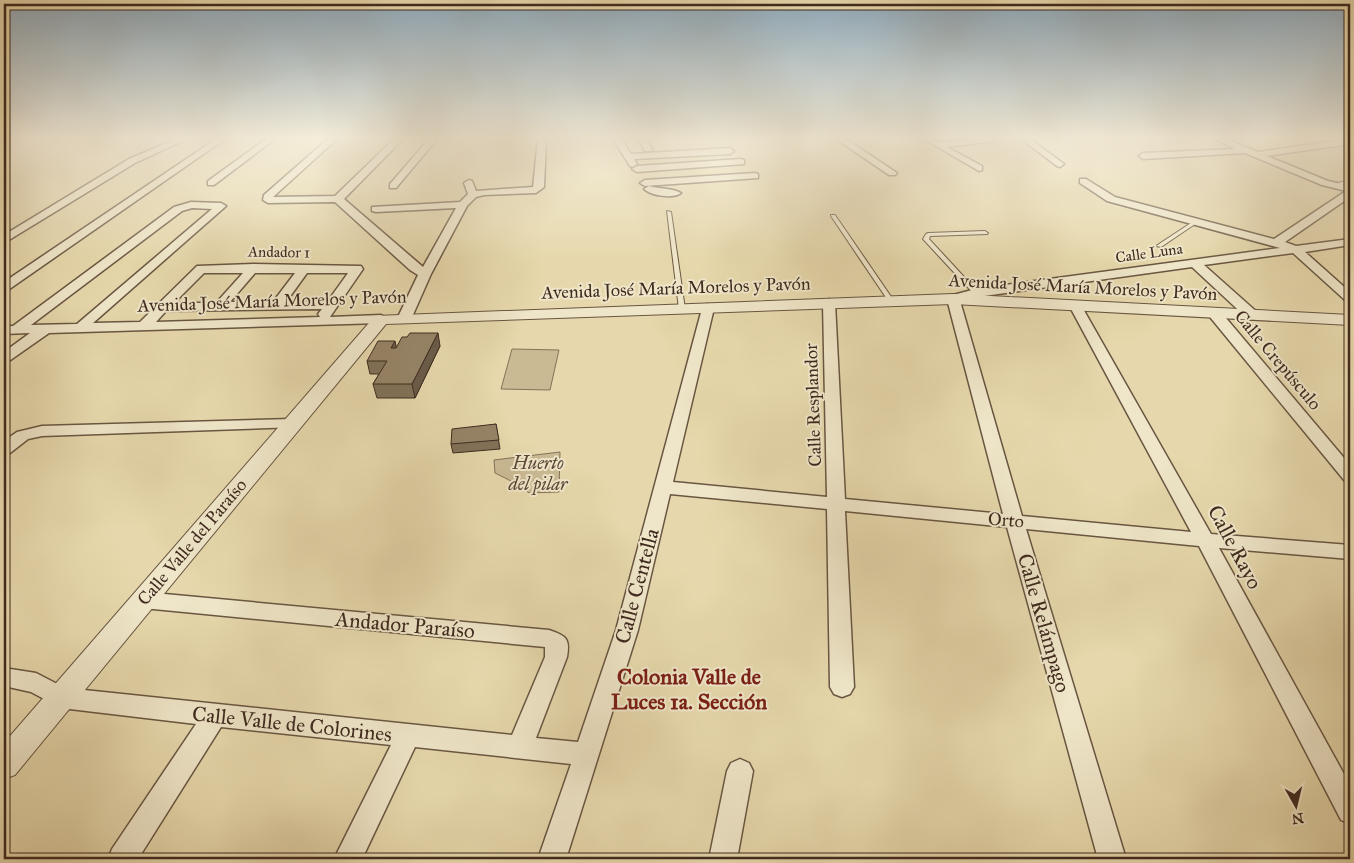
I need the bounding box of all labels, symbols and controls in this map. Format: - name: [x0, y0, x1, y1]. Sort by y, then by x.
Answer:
- street label: Calle Luna: [1114, 239, 1184, 267]
- street label: Andador 1: [247, 242, 310, 262]
- street label: Avenida José María Morelos y Pavón: [947, 269, 1218, 306]
- street label: Avenida José María Morelos y Pavón: [540, 272, 811, 305]
- street label: Avenida José María Morelos y Pavón: [136, 285, 407, 318]
- street label: Calle Crepúsculo: [1230, 306, 1326, 414]
- street label: Calle Resplandor: [800, 343, 826, 467]
- park label: Huerto del pilar: [507, 452, 569, 496]
- street label: Calle Valle del Paraíso: [133, 474, 251, 610]
- street label: Calle Rayo: [1202, 500, 1268, 594]
- street label: Orto: [987, 507, 1025, 533]
- street label: Calle Centella: [609, 525, 665, 647]
- street label: Calle Relámpago: [1012, 551, 1076, 696]
- street label: Andador Paraíso: [333, 606, 476, 644]
- district label: Colonia Valle de Luces 1a. Sección: [611, 663, 767, 715]
- street label: Calle Valle de Colorines: [191, 701, 393, 747]
- north arrow: [1272, 780, 1322, 830]
- text: N: [1291, 809, 1305, 828]

